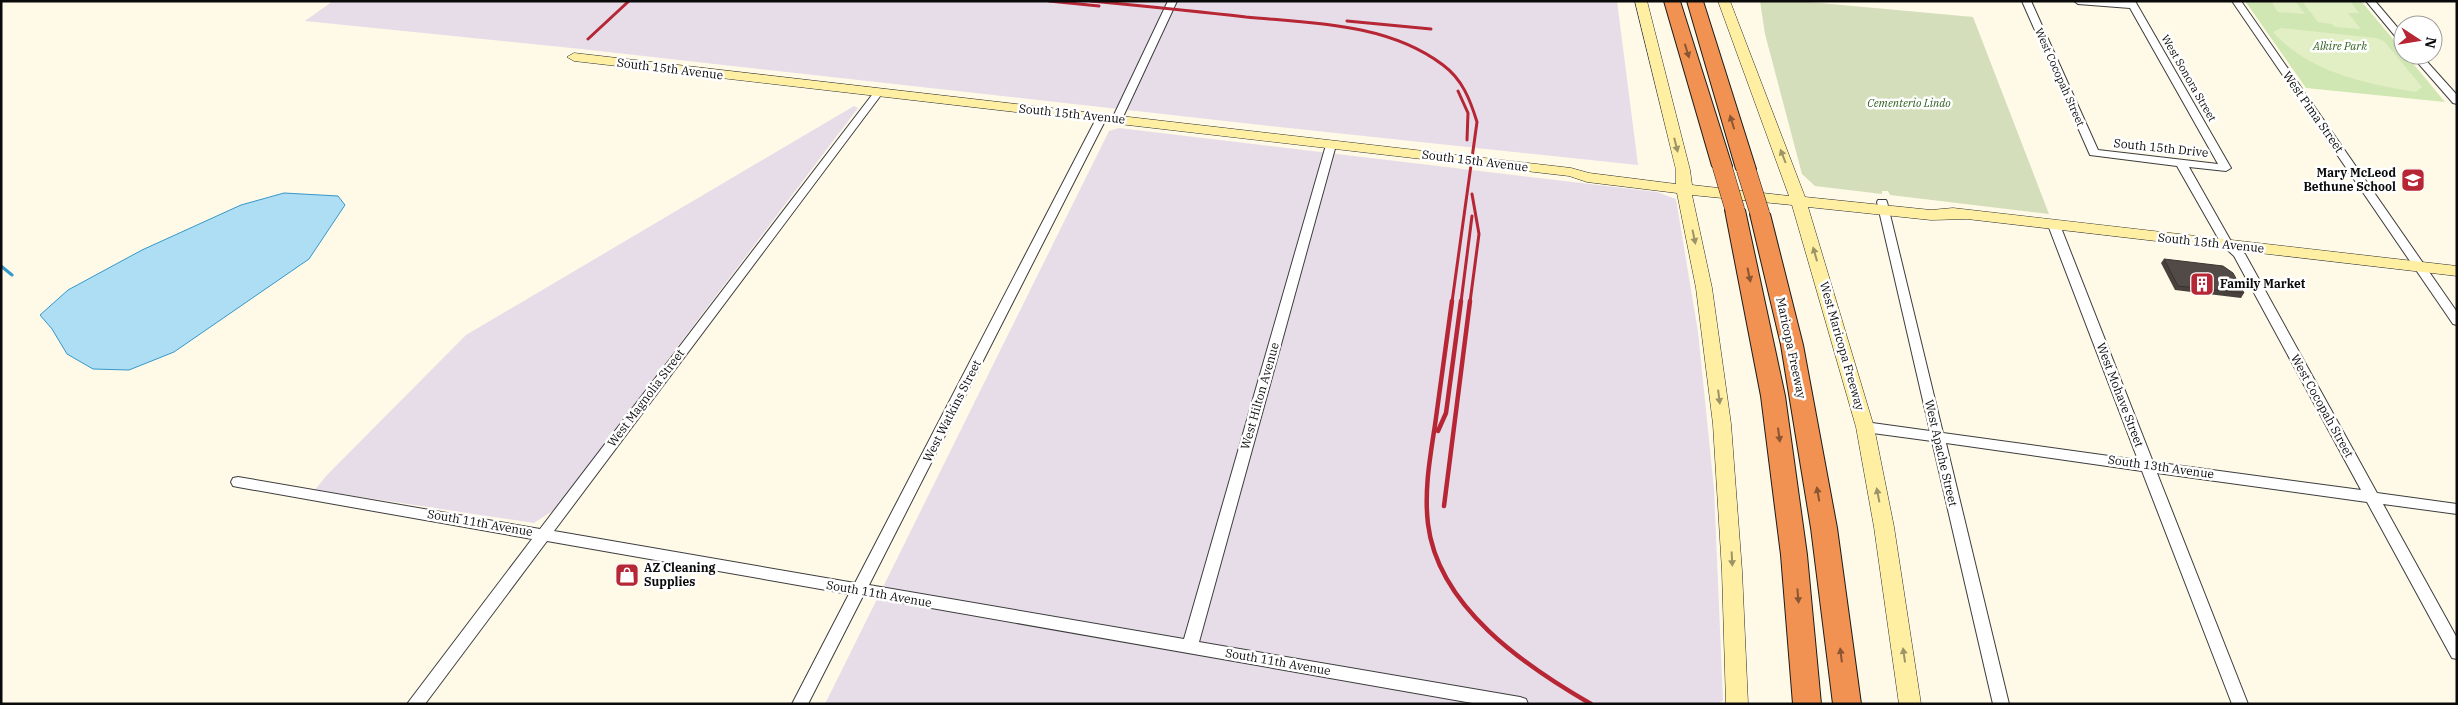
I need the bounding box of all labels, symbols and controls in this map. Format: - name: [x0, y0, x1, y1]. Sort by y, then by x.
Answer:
- north arrow: [2393, 15, 2443, 65]
- street label: West Cocopah Street: [2032, 26, 2088, 128]
- street label: West Sonora Street: [2158, 32, 2220, 124]
- text: N: [2421, 35, 2441, 50]
- park label: Alkire Park: [2312, 39, 2367, 53]
- one-way arrow: [1683, 43, 1691, 58]
- street label: South 15th Avenue: [616, 55, 724, 82]
- street label: West Pima Street: [2280, 68, 2347, 155]
- park label: Cementerio Lindo: [1867, 96, 1951, 110]
- street label: South 15th Avenue: [1018, 100, 1126, 127]
- one-way arrow: [1727, 114, 1735, 129]
- street label: South 15th Drive: [2113, 135, 2209, 160]
- one-way arrow: [1672, 137, 1680, 152]
- street label: South 15th Avenue: [1421, 147, 1529, 174]
- one-way arrow: [1779, 148, 1787, 163]
- place label: Mary McLeod Bethune School: [2303, 165, 2396, 194]
- school or university icon: Mary McLeod Bethune School: [2400, 167, 2426, 193]
- one-way arrow: [1690, 229, 1698, 245]
- street label: South 15th Avenue: [2157, 229, 2265, 256]
- one-way arrow: [1810, 246, 1818, 261]
- one-way arrow: [1745, 267, 1753, 283]
- building icon: Family Market: [2189, 271, 2215, 297]
- place label: Family Market: [2220, 276, 2306, 291]
- street label: West Maricopa Freeway: [1817, 280, 1868, 413]
- street label: Maricopa Freeway: [1773, 296, 1810, 401]
- street label: West Mohave Street: [2094, 340, 2147, 449]
- street label: West Hilton Avenue: [1237, 341, 1282, 451]
- street label: West Magnolia Street: [604, 346, 687, 450]
- street label: West Cocopah Street: [2288, 352, 2357, 460]
- street label: West Watkins Street: [919, 357, 984, 464]
- one-way arrow: [1715, 390, 1723, 406]
- street label: West Apache Street: [1922, 398, 1961, 508]
- one-way arrow: [1775, 427, 1783, 443]
- street label: South 13th Avenue: [2107, 452, 2215, 481]
- one-way arrow: [1814, 486, 1822, 502]
- one-way arrow: [1873, 487, 1881, 503]
- street label: South 11th Avenue: [426, 506, 534, 539]
- one-way arrow: [1728, 552, 1736, 568]
- place label: AZ Cleaning Supplies: [644, 560, 716, 589]
- shop icon: AZ Cleaning Supplies: [614, 562, 640, 588]
- street label: South 11th Avenue: [825, 577, 933, 610]
- one-way arrow: [1794, 588, 1802, 604]
- street label: South 11th Avenue: [1224, 645, 1332, 678]
- one-way arrow: [1837, 647, 1845, 663]
- one-way arrow: [1900, 647, 1908, 663]

